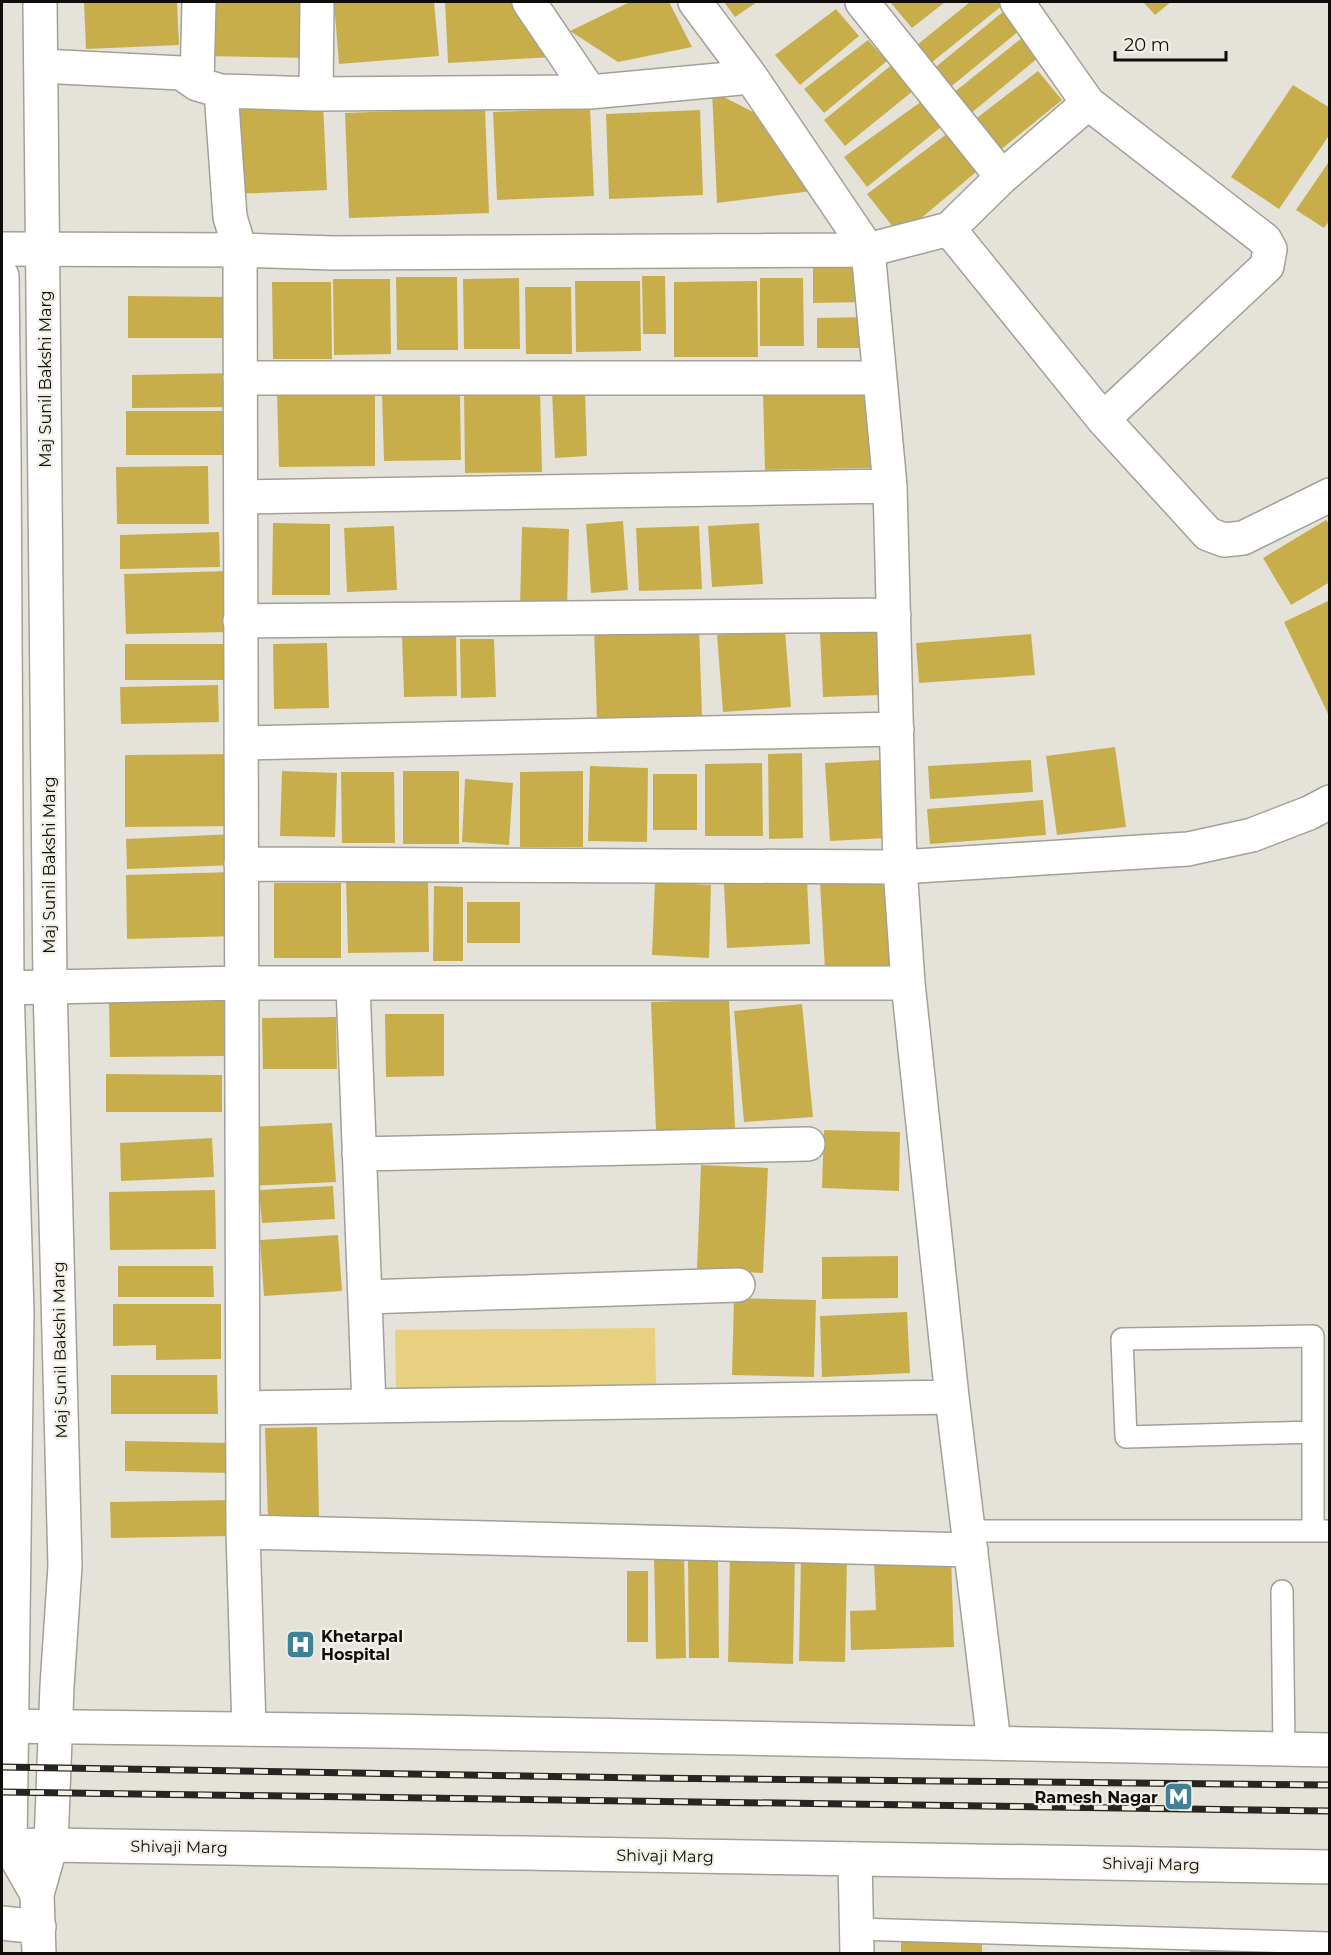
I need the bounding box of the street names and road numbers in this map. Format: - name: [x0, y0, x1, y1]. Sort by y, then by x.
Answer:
- street label: Maj Sunil Bakshi Marg: [36, 290, 55, 468]
- street label: Maj Sunil Bakshi Marg: [40, 776, 59, 954]
- street label: Maj Sunil Bakshi Marg: [49, 1261, 71, 1439]
- street label: Shivaji Marg: [130, 1837, 228, 1857]
- street label: Shivaji Marg: [616, 1846, 714, 1866]
- street label: Shivaji Marg: [1102, 1854, 1200, 1874]

